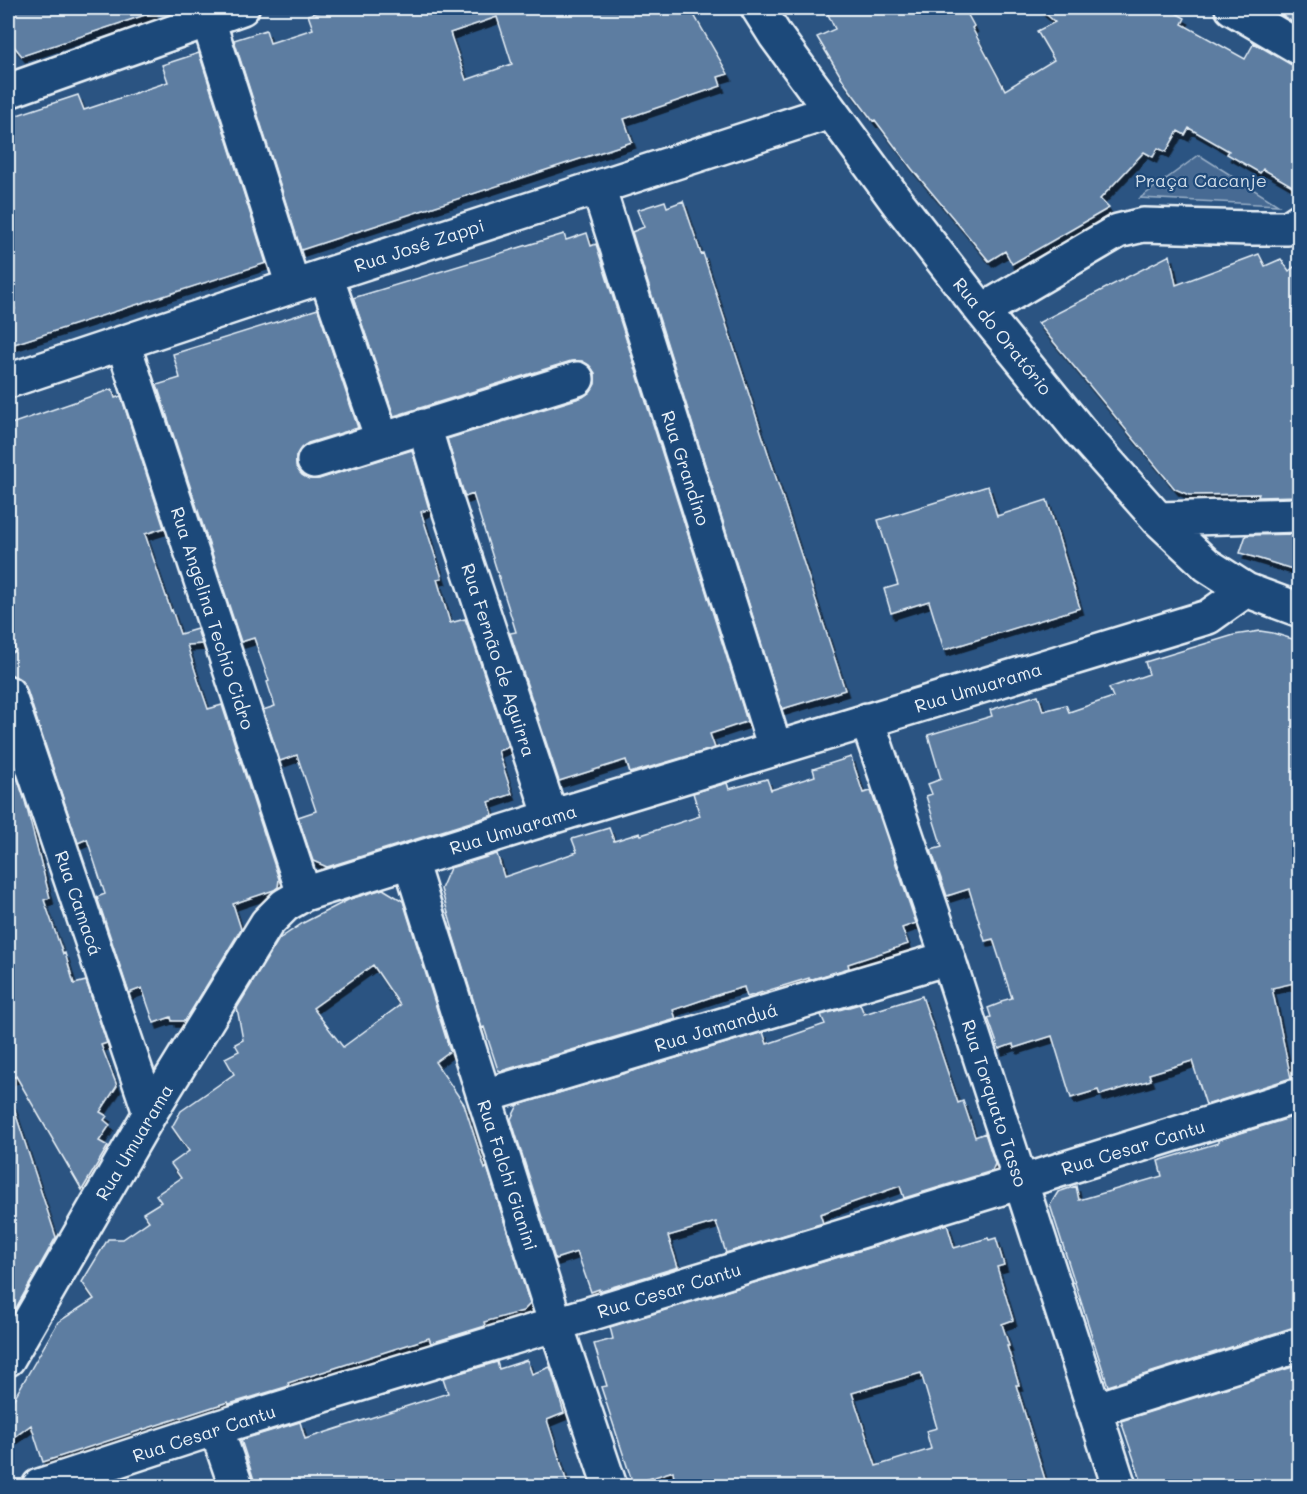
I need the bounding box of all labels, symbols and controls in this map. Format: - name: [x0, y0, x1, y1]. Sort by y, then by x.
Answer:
- park label: Praça Cacanje: [1135, 168, 1267, 192]
- street label: Rua José Zappi: [351, 213, 487, 277]
- street label: Rua do Oratório: [948, 272, 1058, 400]
- street label: Rua Grandino: [656, 407, 716, 529]
- street label: Rua Angelina Techio Cidro: [166, 504, 260, 733]
- street label: Rua Fernão de Aguirra: [456, 560, 542, 760]
- street label: Rua Umuarama: [912, 656, 1044, 718]
- street label: Rua Umuarama: [447, 798, 579, 860]
- street label: Rua Camacá: [50, 847, 108, 959]
- street label: Rua Jamanduá: [652, 997, 780, 1057]
- street label: Rua Torquato Tasso: [957, 1016, 1033, 1190]
- street label: Rua Umuarama: [90, 1079, 178, 1205]
- street label: Rua Falchi Gianini: [472, 1097, 544, 1253]
- street label: Rua Cesar Cantu: [1058, 1114, 1208, 1180]
- street label: Rua Cesar Cantu: [594, 1257, 744, 1323]
- street label: Rua Cesar Cantu: [129, 1399, 279, 1467]

